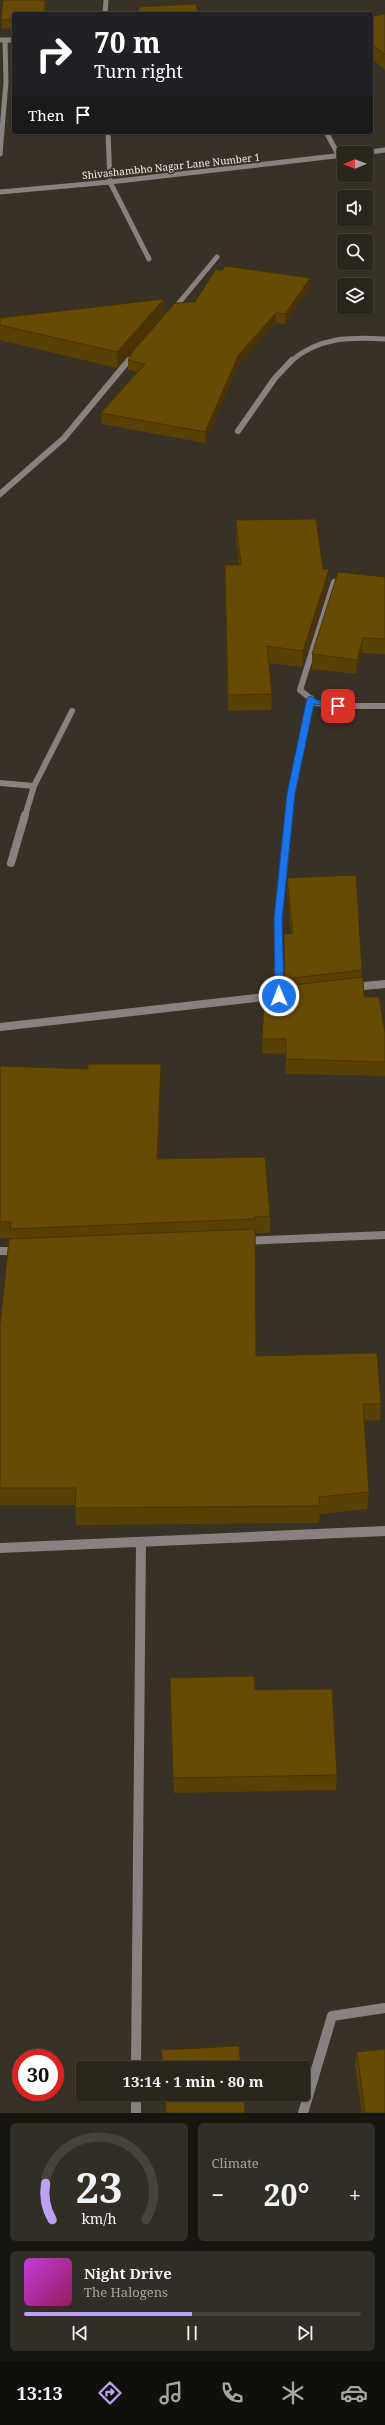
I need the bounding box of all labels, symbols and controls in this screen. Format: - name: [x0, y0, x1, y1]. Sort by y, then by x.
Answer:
- text: 70 m: [94, 23, 161, 61]
- icon: right: [28, 28, 80, 80]
- text: Turn right: [94, 59, 183, 83]
- icon: arrive: [72, 104, 94, 126]
- text: Then: [28, 105, 64, 125]
- north arrow: [337, 146, 373, 182]
- map controls: [337, 146, 373, 314]
- street label: Shivashambho Nagar Lane Number 1: [81, 150, 261, 182]
- button: sound: [337, 190, 373, 226]
- button: search: [337, 234, 373, 270]
- button: layers: [337, 278, 373, 314]
- pin: [321, 689, 355, 723]
- icon: arrive: [327, 695, 349, 717]
- position arrow: [258, 975, 300, 1017]
- speed limit sign: 30: [12, 2049, 64, 2101]
- text: 13:14 · 1 min · 80 m: [123, 2071, 263, 2091]
- text: Climate: [212, 2154, 259, 2172]
- text: 23: [75, 2159, 122, 2215]
- text: 20°: [264, 2174, 309, 2215]
- text: −: [212, 2179, 224, 2209]
- text: +: [349, 2179, 361, 2209]
- text: km/h: [81, 2209, 116, 2228]
- text: Night Drive: [84, 2263, 172, 2283]
- text: The Halogens: [84, 2283, 168, 2301]
- icon: previous: [69, 2322, 91, 2344]
- icon: pause: [181, 2322, 203, 2344]
- icon: next: [294, 2322, 316, 2344]
- icon: directions: [96, 2379, 124, 2407]
- icon: music: [157, 2379, 185, 2407]
- icon: phone: [218, 2379, 246, 2407]
- icon: climate: [279, 2379, 307, 2407]
- icon: car: [340, 2379, 368, 2407]
- text: 13:13: [17, 2381, 63, 2405]

